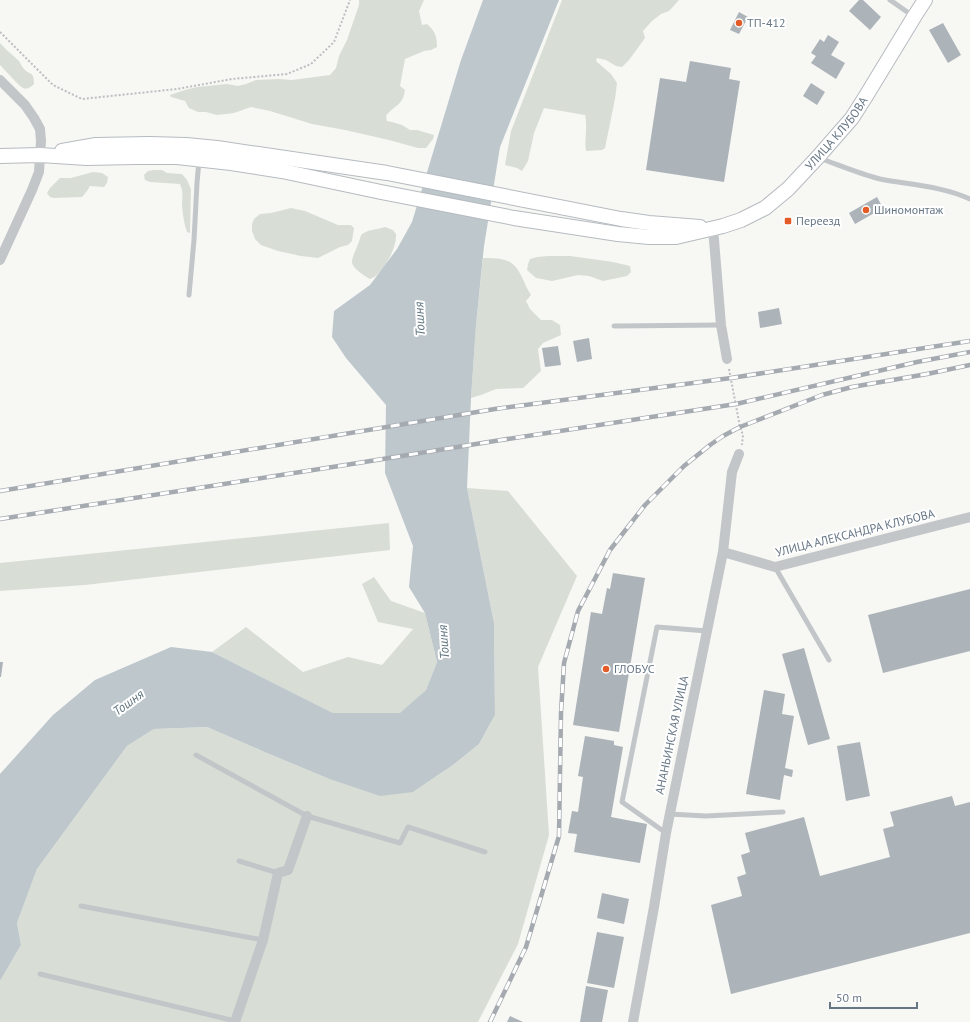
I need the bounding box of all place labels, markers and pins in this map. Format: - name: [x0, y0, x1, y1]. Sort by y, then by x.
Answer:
- place label: ТП-412: [747, 15, 786, 30]
- marker: ТП-412: [734, 18, 744, 28]
- place label: Шиномонтаж: [874, 202, 943, 217]
- marker: Шиномонтаж: [861, 205, 871, 215]
- place label: Переезд: [796, 213, 841, 228]
- marker: Переезд: [783, 216, 793, 226]
- place label: ГЛОБУС: [614, 661, 655, 676]
- marker: ГЛОБУС: [601, 664, 611, 674]

